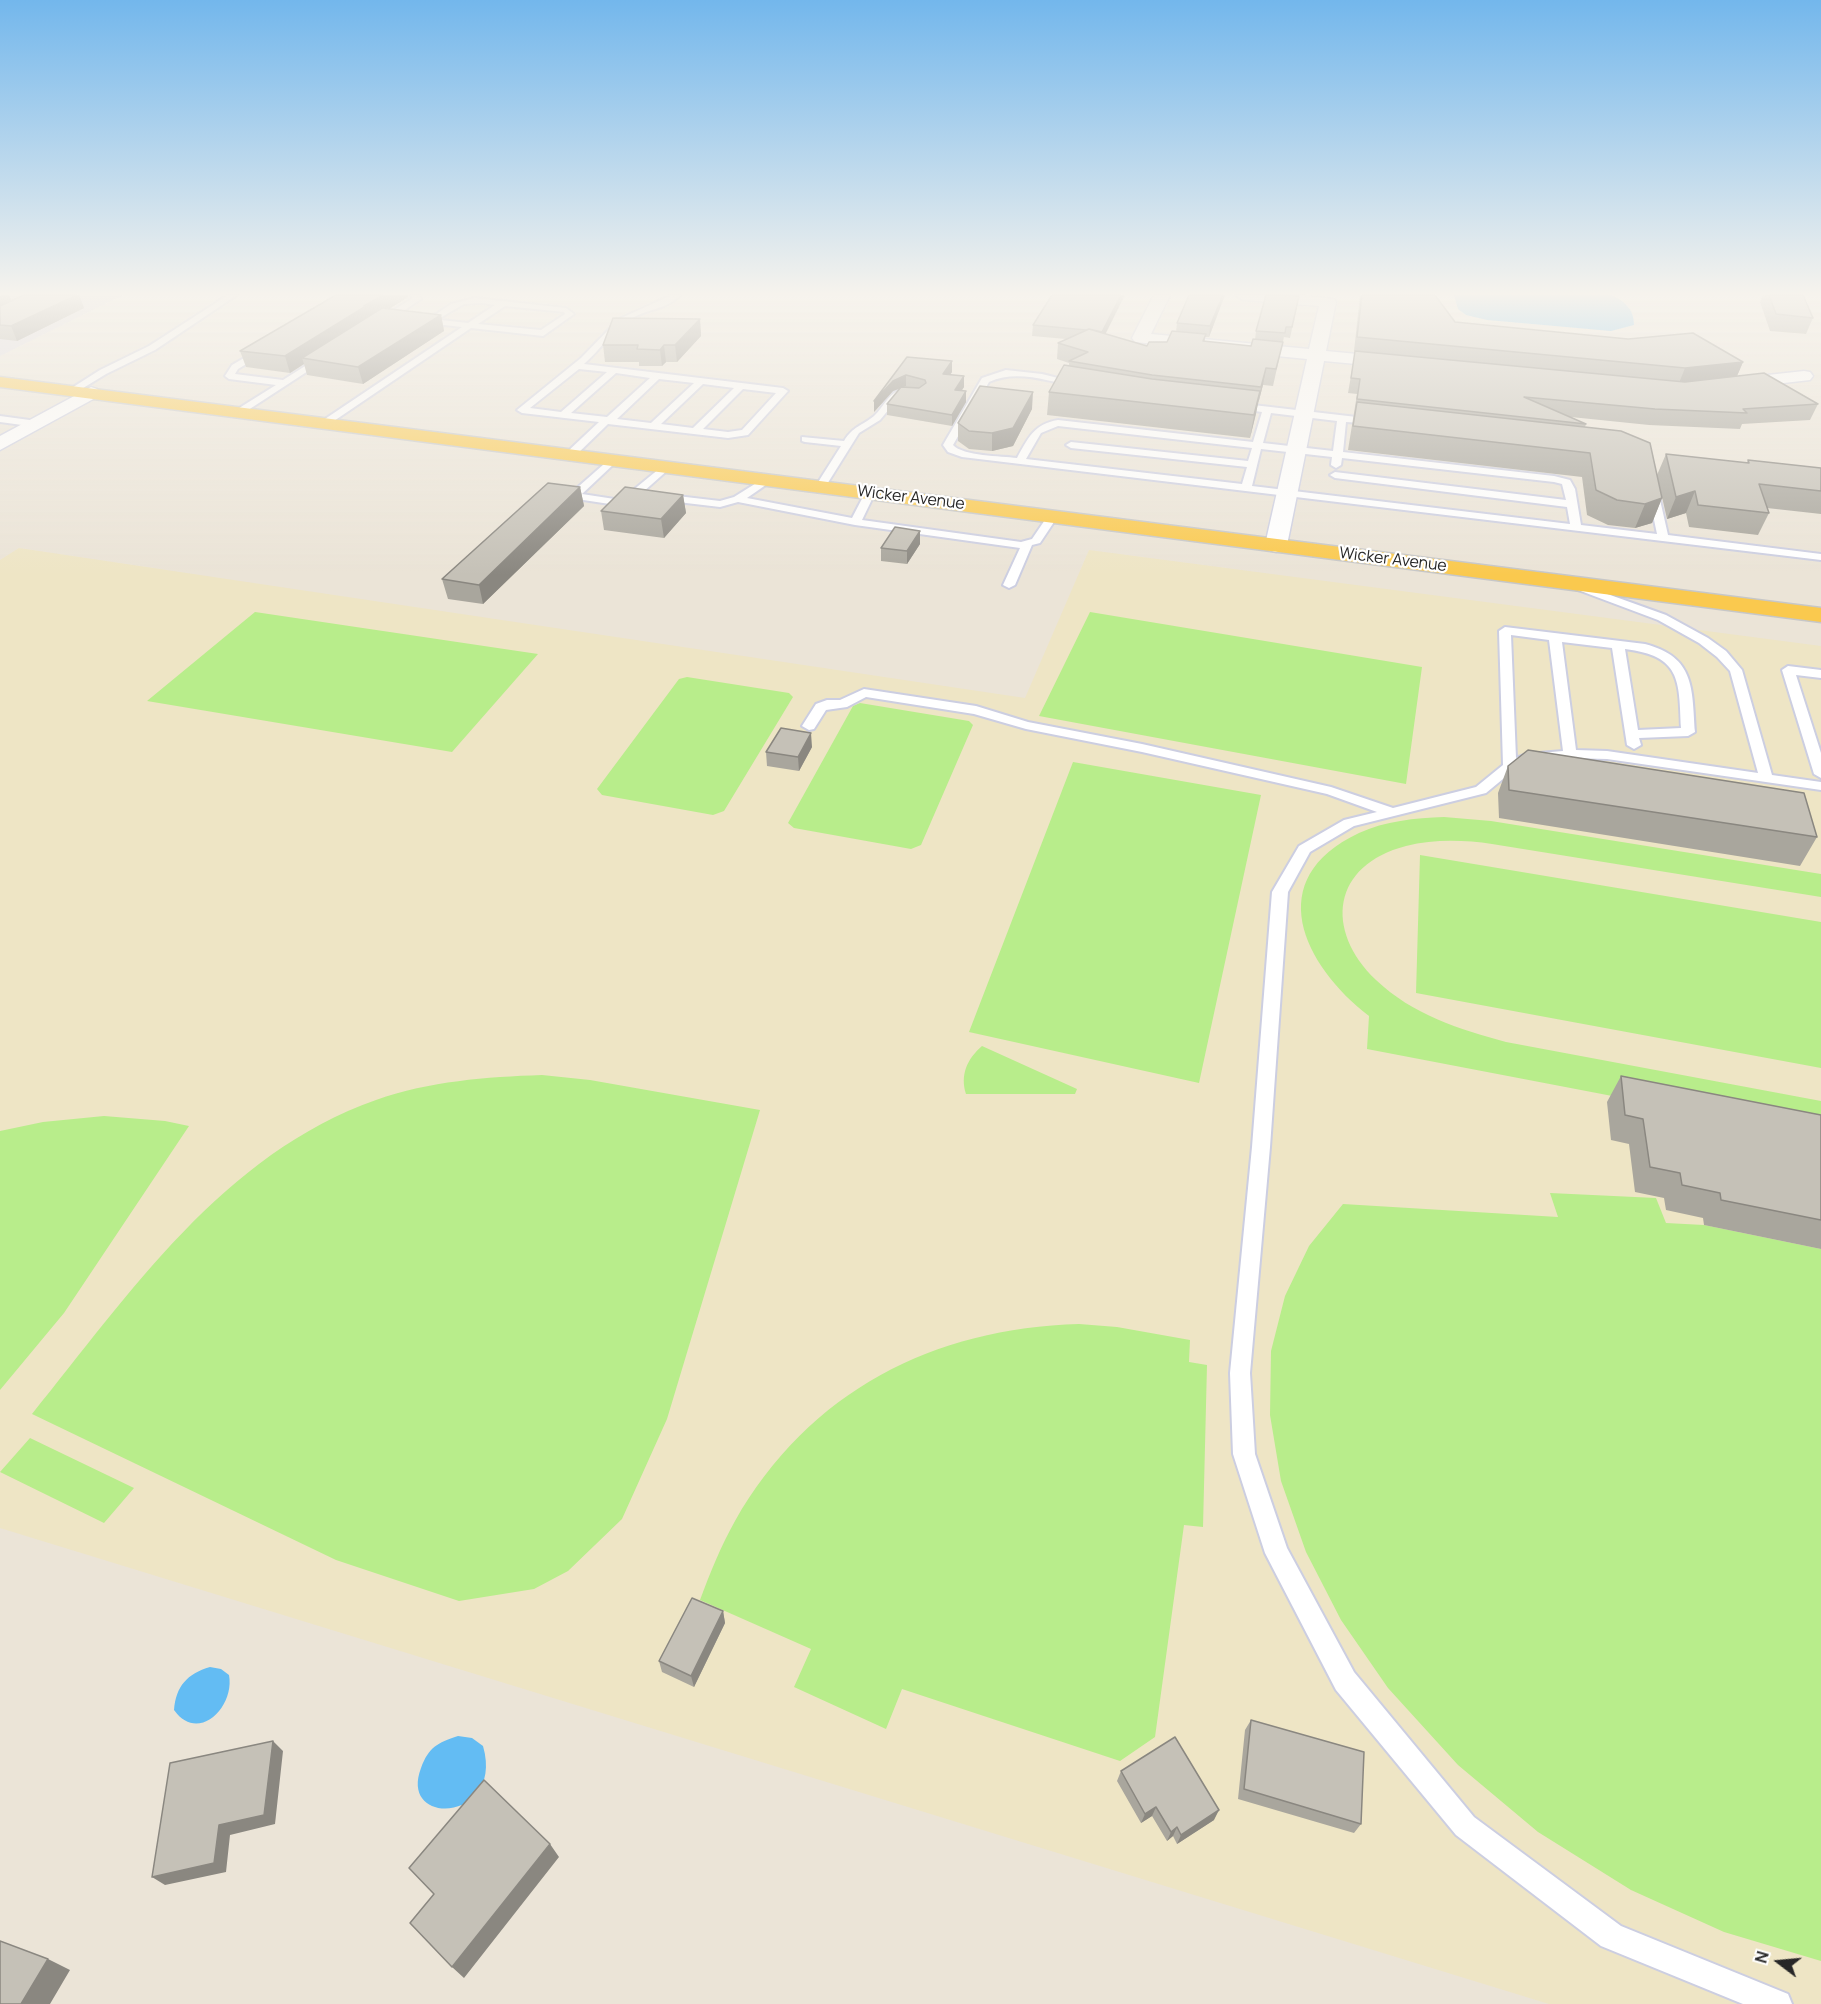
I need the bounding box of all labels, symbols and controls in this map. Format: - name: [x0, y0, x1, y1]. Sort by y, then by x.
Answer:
- street label: Wicker Avenue: [856, 482, 966, 514]
- street label: Wicker Avenue: [1338, 544, 1448, 576]
- north arrow: [1749, 1932, 1809, 1992]
- text: N: [1750, 1948, 1774, 1966]

